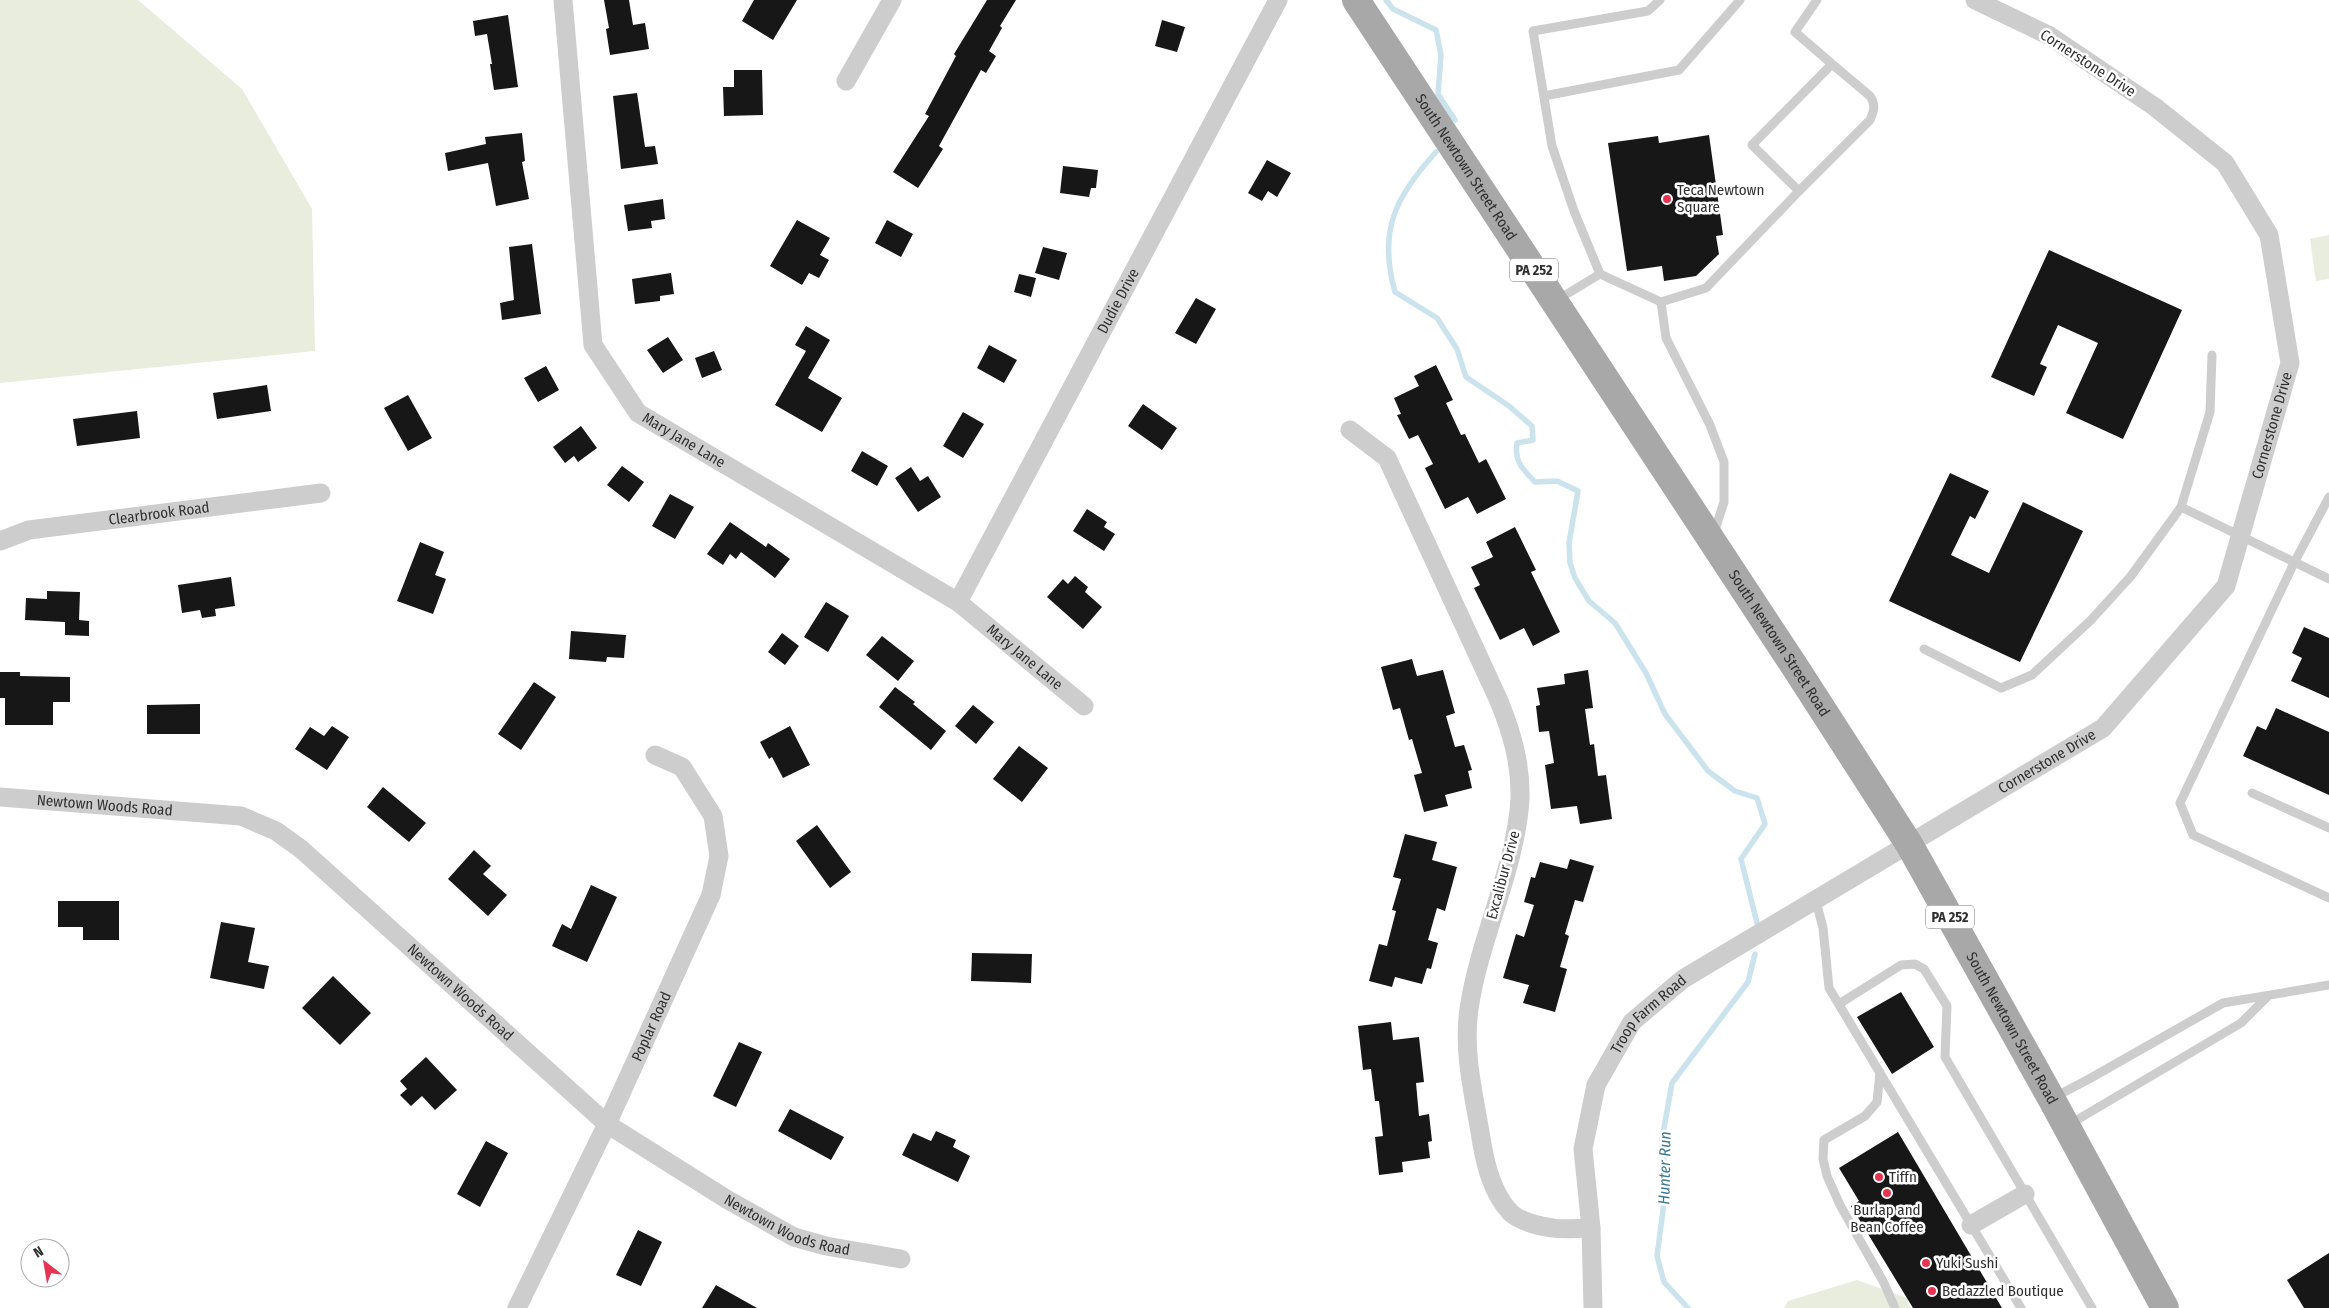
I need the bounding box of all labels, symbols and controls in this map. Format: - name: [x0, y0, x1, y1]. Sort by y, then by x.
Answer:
- street label: Cornerstone Drive: [2037, 25, 2139, 101]
- street label: South Newtown Street Road: [1411, 91, 1521, 244]
- place label: Teca Newtown Square: [1677, 181, 1764, 216]
- marker: Teca Newtown Square: [1661, 193, 1673, 205]
- road number: PA 252: [1510, 258, 1558, 282]
- street label: Dudie Drive: [1093, 265, 1143, 337]
- street label: Cornerstone Drive: [2248, 370, 2296, 481]
- street label: Mary Jane Lane: [639, 409, 728, 471]
- street label: Clearbrook Road: [107, 498, 210, 529]
- street label: South Newtown Street Road: [1725, 567, 1834, 720]
- street label: Mary Jane Lane: [983, 621, 1066, 694]
- street label: Cornerstone Drive: [1995, 725, 2099, 798]
- street label: Newtown Woods Road: [36, 791, 173, 820]
- street label: Excalibur Drive: [1483, 829, 1523, 921]
- road number: PA 252: [1926, 906, 1974, 929]
- street label: Newtown Woods Road: [404, 940, 517, 1044]
- street label: South Newtown Street Road: [1962, 949, 2062, 1107]
- street label: Troop Farm Road: [1607, 971, 1690, 1057]
- street label: Poplar Road: [628, 989, 675, 1064]
- water label: Hunter Run: [1654, 1131, 1675, 1205]
- place label: Tiffn: [1889, 1168, 1917, 1186]
- marker: Tiffn: [1873, 1171, 1885, 1183]
- marker: Burlap and Bean Coffee: [1881, 1187, 1893, 1199]
- street label: Newtown Woods Road: [721, 1191, 851, 1259]
- place label: Burlap and Bean Coffee: [1850, 1201, 1924, 1236]
- north arrow: [20, 1238, 70, 1288]
- text: N: [31, 1243, 47, 1262]
- place label: Yuki Sushi: [1936, 1254, 1998, 1272]
- marker: Yuki Sushi: [1920, 1257, 1932, 1269]
- place label: Bedazzled Boutique: [1942, 1282, 2064, 1300]
- marker: Bedazzled Boutique: [1926, 1285, 1938, 1297]

